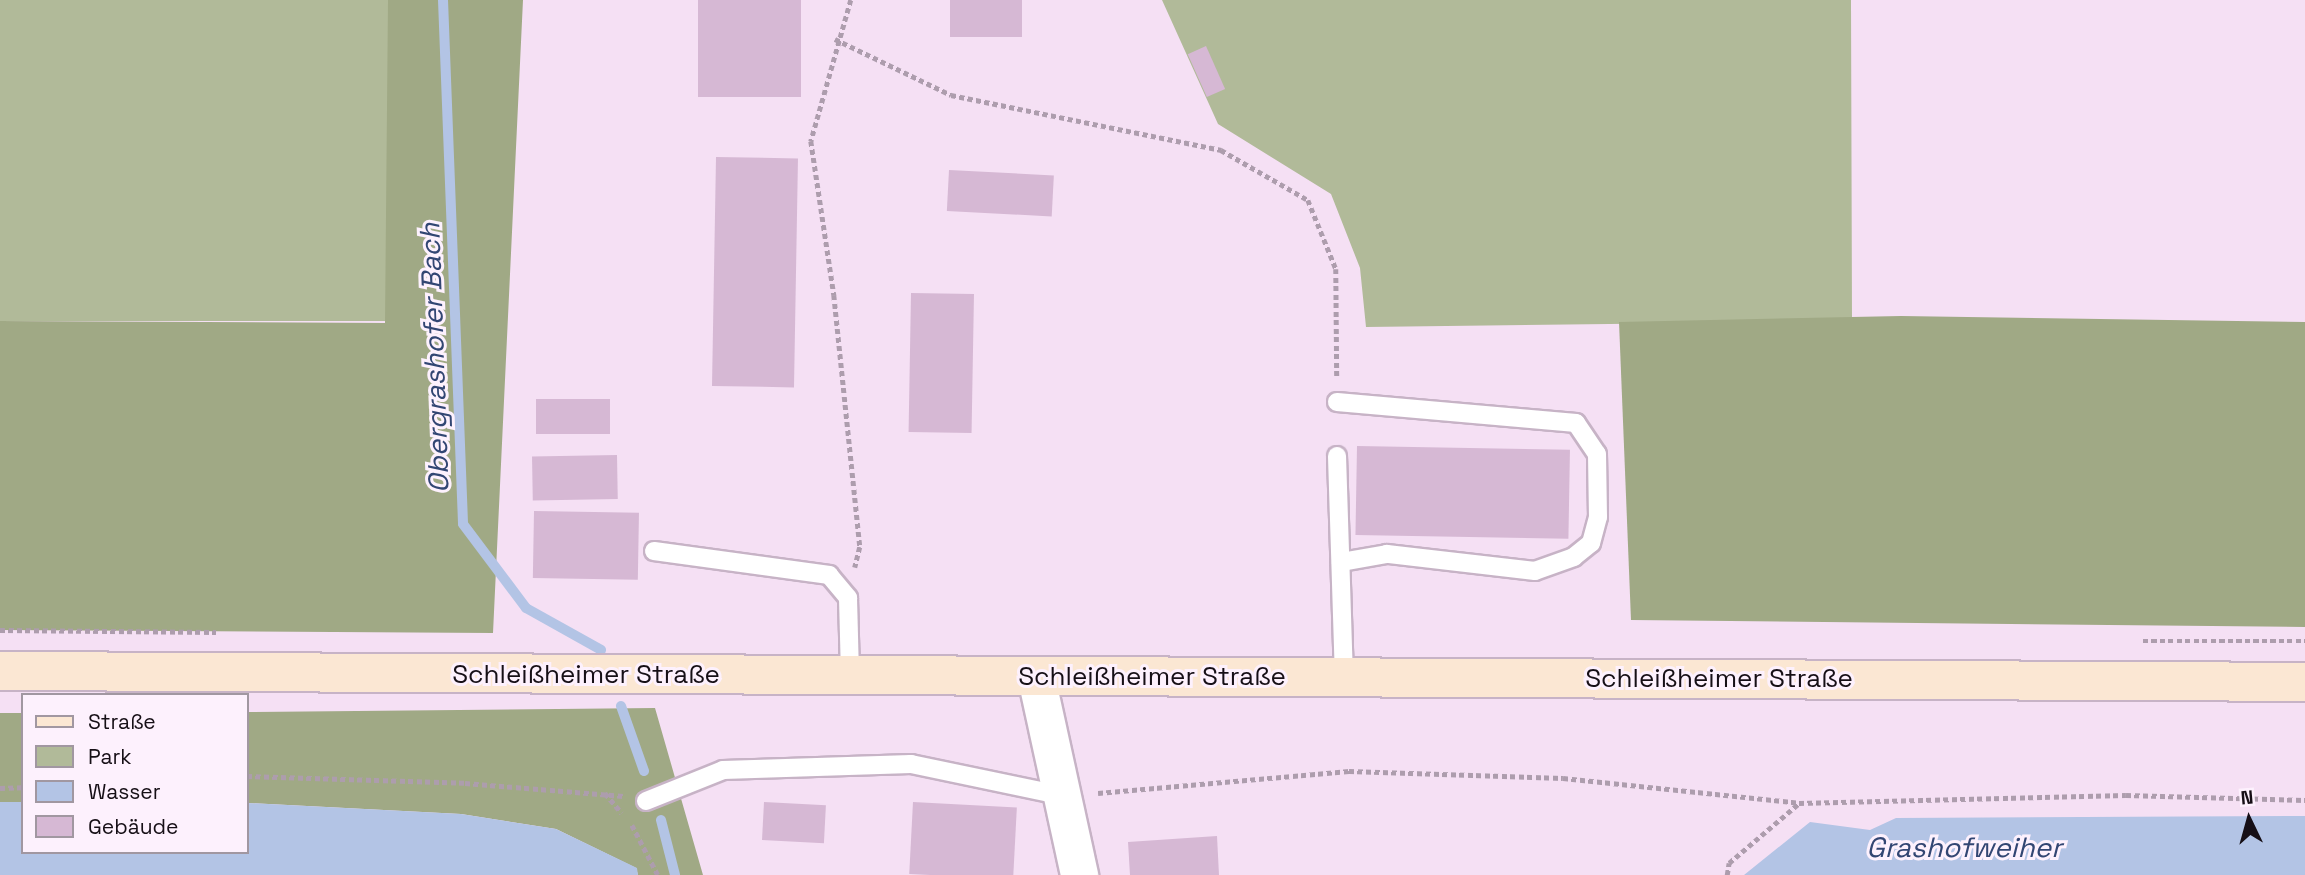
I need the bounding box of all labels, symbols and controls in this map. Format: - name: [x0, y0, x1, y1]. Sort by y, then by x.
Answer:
- water label: Obergrashofer Bach: [412, 222, 456, 494]
- street label: Schleißheimer Straße: [452, 659, 720, 691]
- street label: Schleißheimer Straße: [1018, 661, 1286, 693]
- street label: Schleißheimer Straße: [1585, 663, 1853, 695]
- legend: [21, 693, 248, 854]
- text: Straße: [88, 708, 156, 735]
- text: Park: [88, 743, 132, 770]
- text: Wasser: [88, 778, 161, 805]
- north arrow: [2214, 784, 2284, 854]
- text: N: [2240, 785, 2255, 811]
- text: Gebäude: [88, 813, 178, 840]
- water label: Grashofweiher: [1866, 830, 2062, 864]

